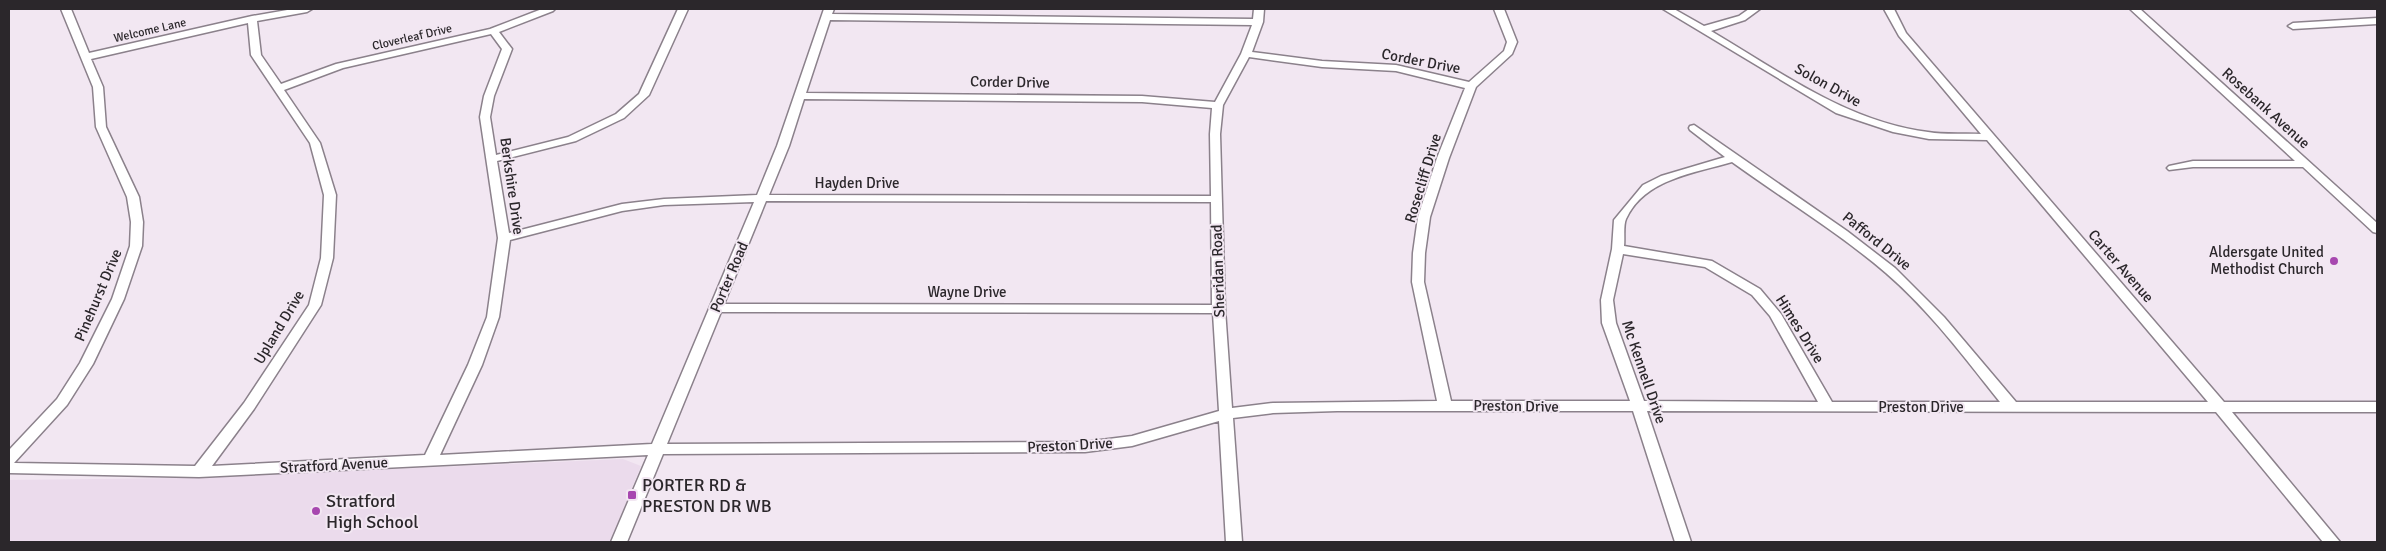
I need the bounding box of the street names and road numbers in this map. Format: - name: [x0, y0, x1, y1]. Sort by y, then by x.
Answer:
- street label: Welcome Lane: [112, 15, 188, 46]
- street label: Cloverleaf Drive: [371, 21, 453, 54]
- street label: Corder Drive: [1380, 45, 1462, 77]
- street label: Solon Drive: [1792, 59, 1864, 111]
- street label: Rosebank Avenue: [2218, 64, 2314, 152]
- street label: Corder Drive: [970, 72, 1050, 92]
- street label: Rosecliff Drive: [1401, 131, 1445, 225]
- street label: Berkshire Drive: [496, 136, 528, 236]
- street label: Hayden Drive: [815, 174, 899, 192]
- street label: Pafford Drive: [1839, 208, 1915, 274]
- street label: Sheridan Road: [1207, 224, 1229, 318]
- street label: Carter Avenue: [2084, 226, 2158, 306]
- street label: Porter Road: [706, 239, 752, 315]
- street label: Pinehurst Drive: [70, 246, 126, 344]
- street label: Wayne Drive: [927, 283, 1007, 301]
- street label: Upland Drive: [250, 287, 308, 367]
- street label: Himes Drive: [1772, 292, 1828, 366]
- street label: Mc Kennell Drive: [1618, 318, 1670, 426]
- street label: Preston Drive: [1473, 396, 1559, 416]
- street label: Preston Drive: [1878, 398, 1964, 416]
- street label: Preston Drive: [1027, 434, 1113, 456]
- street label: Stratford Avenue: [280, 453, 388, 477]

